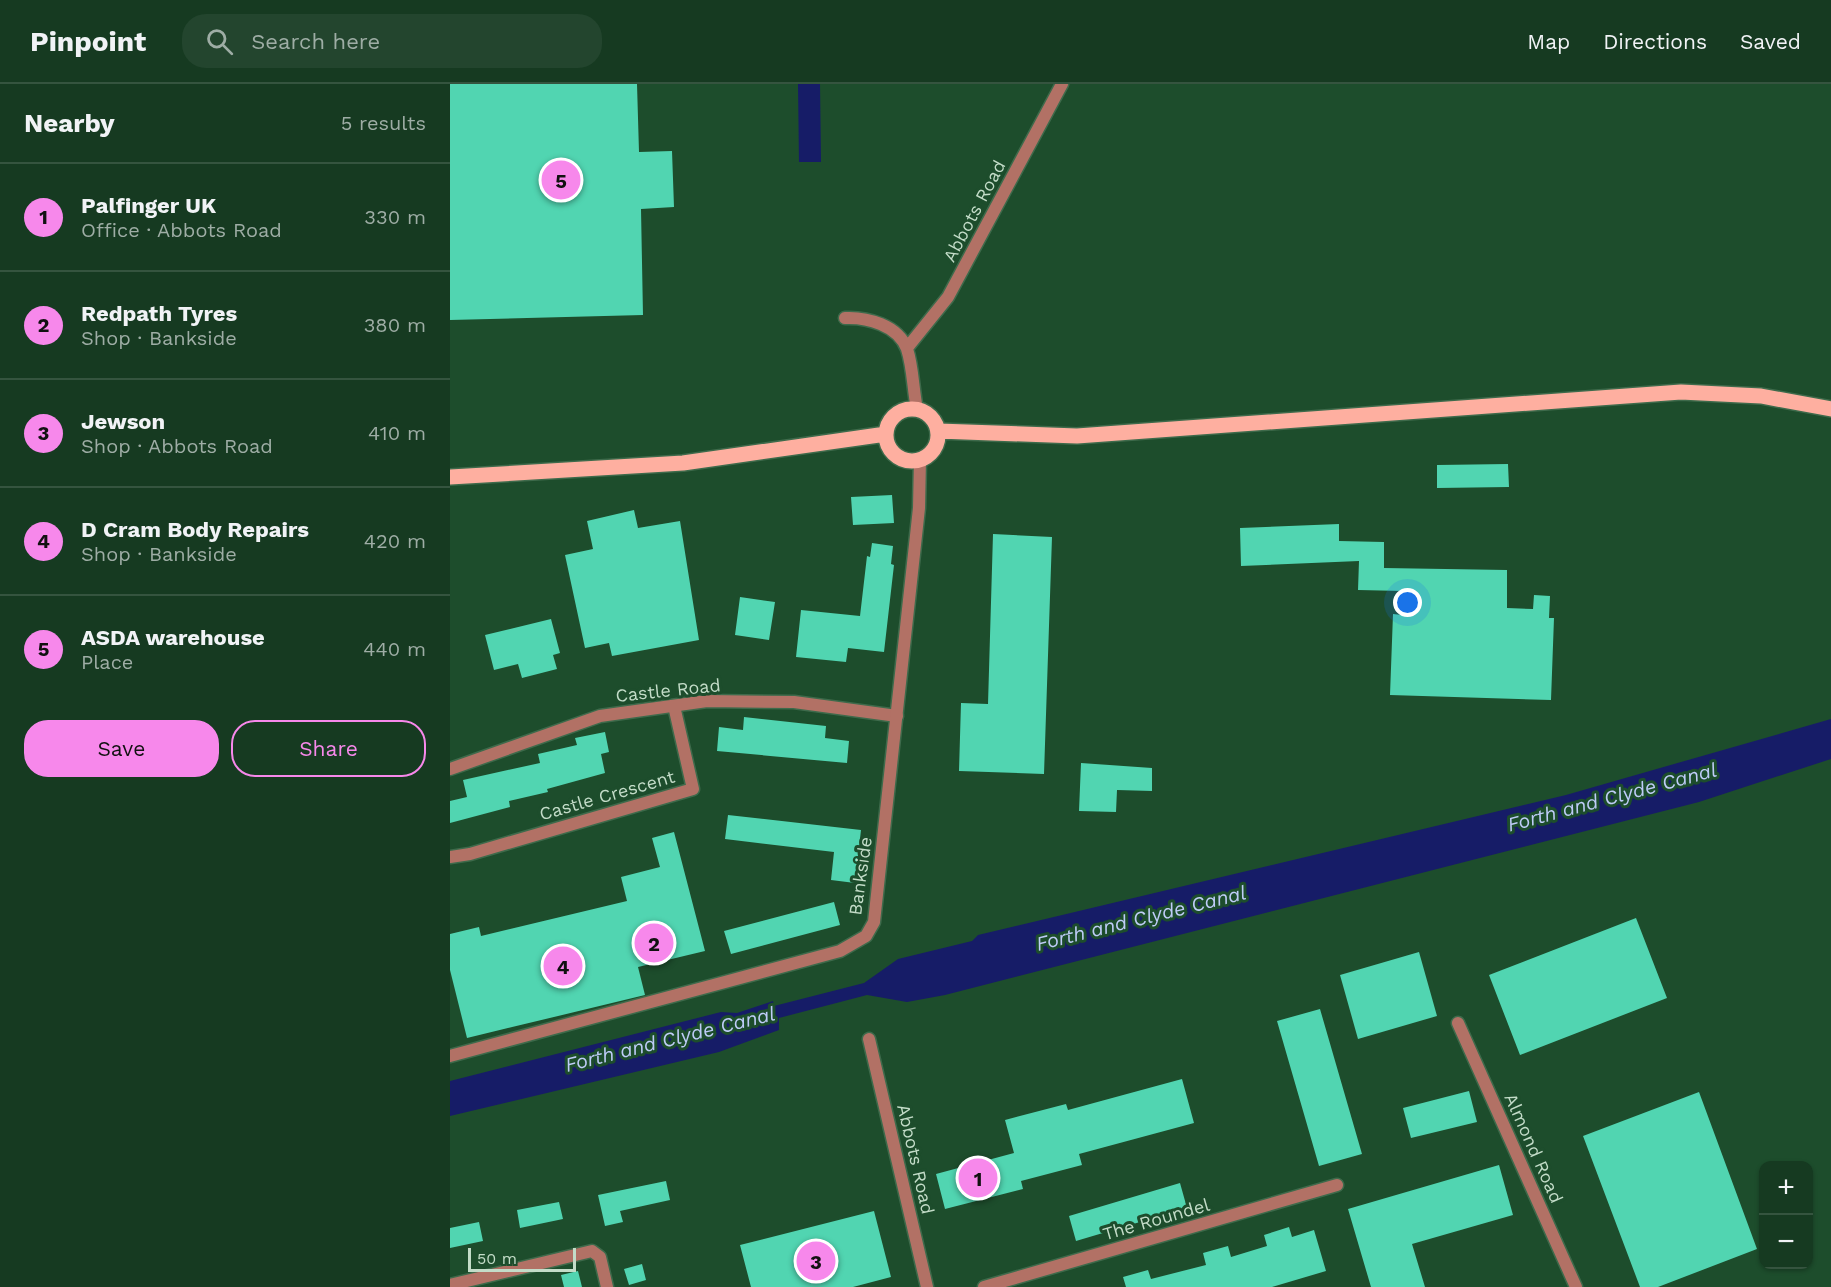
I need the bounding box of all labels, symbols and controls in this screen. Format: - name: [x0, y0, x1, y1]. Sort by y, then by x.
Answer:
- search box: [182, 14, 602, 68]
- text: Pinpoint: [30, 25, 146, 58]
- icon: search: [203, 25, 236, 58]
- text: Search here: [251, 29, 380, 54]
- text: Map: [1527, 29, 1570, 54]
- text: Directions: [1603, 29, 1707, 54]
- text: Saved: [1740, 29, 1801, 54]
- text: Nearby: [24, 108, 115, 138]
- text: 5 results: [341, 111, 426, 135]
- street label: Abbots Road: [938, 157, 1010, 265]
- pin: 5: [542, 158, 580, 202]
- text: Palfinger UK: [81, 193, 216, 218]
- text: 1: [39, 205, 48, 229]
- text: 330 m: [364, 205, 426, 229]
- text: Office · Abbots Road: [81, 218, 282, 242]
- text: Redpath Tyres: [81, 301, 237, 326]
- text: 2: [38, 313, 49, 337]
- text: 380 m: [364, 313, 426, 337]
- text: Shop · Bankside: [81, 326, 237, 350]
- text: Jewson: [81, 409, 165, 434]
- text: 3: [38, 421, 49, 445]
- text: 410 m: [368, 421, 426, 445]
- text: Shop · Abbots Road: [81, 434, 273, 458]
- text: D Cram Body Repairs: [81, 517, 309, 542]
- text: 4: [37, 529, 50, 553]
- text: 420 m: [364, 529, 426, 553]
- text: Shop · Bankside: [81, 542, 237, 566]
- your location: [1393, 588, 1422, 617]
- text: ASDA warehouse: [81, 625, 265, 650]
- text: 5: [38, 637, 49, 661]
- text: 440 m: [363, 637, 426, 661]
- text: Place: [81, 650, 133, 674]
- street label: Castle Road: [614, 674, 722, 706]
- button: Save: [24, 720, 219, 777]
- button: Share: [231, 720, 426, 777]
- water label: Forth and Clyde Canal: [1505, 757, 1719, 837]
- street label: Castle Crescent: [537, 766, 678, 824]
- street label: Bankside: [844, 835, 876, 917]
- water label: Forth and Clyde Canal: [1033, 880, 1249, 956]
- pin: 2: [634, 920, 674, 966]
- pin: 4: [544, 944, 582, 988]
- water label: Forth and Clyde Canal: [562, 1001, 778, 1077]
- street label: Almond Road: [1500, 1090, 1568, 1206]
- street label: Abbots Road: [893, 1102, 939, 1216]
- pin: 1: [958, 1156, 998, 1200]
- map controls: [1759, 1161, 1813, 1269]
- button: +: [1759, 1161, 1813, 1215]
- street label: The Roundel: [1100, 1194, 1212, 1244]
- button: −: [1759, 1215, 1813, 1269]
- pin: 3: [796, 1238, 836, 1284]
- scale bar: [468, 1245, 576, 1272]
- text: 50 m: [477, 1249, 517, 1268]

